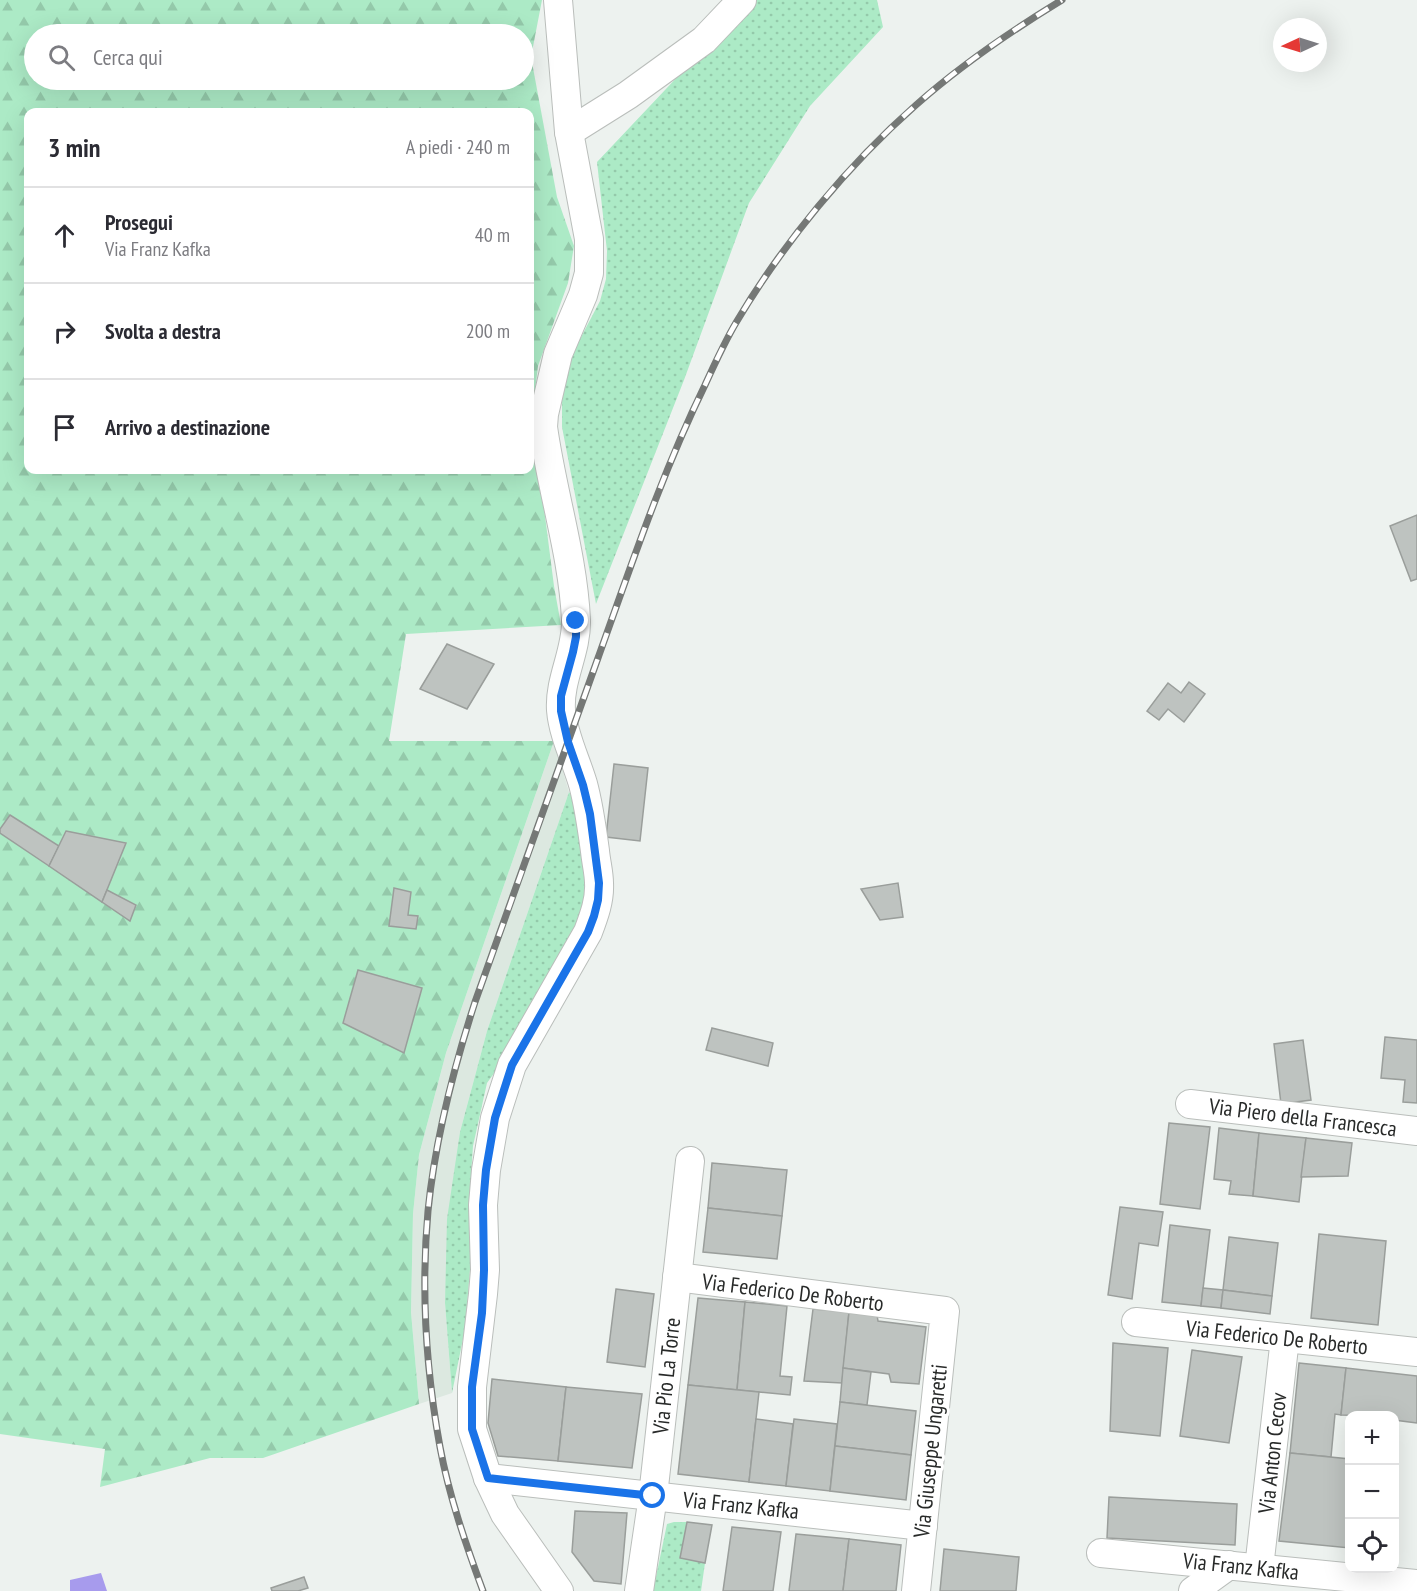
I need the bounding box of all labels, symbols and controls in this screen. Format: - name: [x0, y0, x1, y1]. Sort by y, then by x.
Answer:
- north arrow: [1273, 18, 1327, 72]
- search box: [24, 24, 534, 90]
- icon: search: [45, 41, 78, 74]
- text: Cerca qui: [93, 43, 163, 71]
- text: 3 min: [48, 131, 101, 164]
- text: A piedi · 240 m: [406, 134, 510, 160]
- text: Prosegui: [105, 208, 173, 236]
- icon: ahead: [48, 219, 81, 252]
- text: 40 m: [475, 222, 510, 248]
- text: Via Franz Kafka: [105, 236, 211, 262]
- icon: right: [48, 315, 81, 348]
- text: Svolta a destra: [105, 317, 221, 345]
- text: 200 m: [466, 318, 510, 344]
- icon: arrive: [48, 411, 81, 444]
- text: Arrivo a destinazione: [105, 413, 270, 441]
- route end: [562, 607, 588, 633]
- street label: Via Piero della Francesca: [1207, 1091, 1398, 1142]
- street label: Via Federico De Roberto: [700, 1267, 885, 1317]
- street label: Via Federico De Roberto: [1184, 1313, 1369, 1360]
- street label: Via Pio La Torre: [646, 1316, 686, 1437]
- street label: Via Giuseppe Ungaretti: [907, 1363, 953, 1540]
- street label: Via Anton Cecov: [1252, 1391, 1292, 1516]
- map controls: [1345, 1411, 1399, 1573]
- button: +: [1345, 1411, 1399, 1465]
- button: −: [1345, 1465, 1399, 1519]
- route start: [639, 1482, 665, 1508]
- street label: Via Franz Kafka: [681, 1485, 800, 1525]
- button: locate: [1345, 1519, 1399, 1573]
- street label: Via Franz Kafka: [1181, 1546, 1300, 1586]

